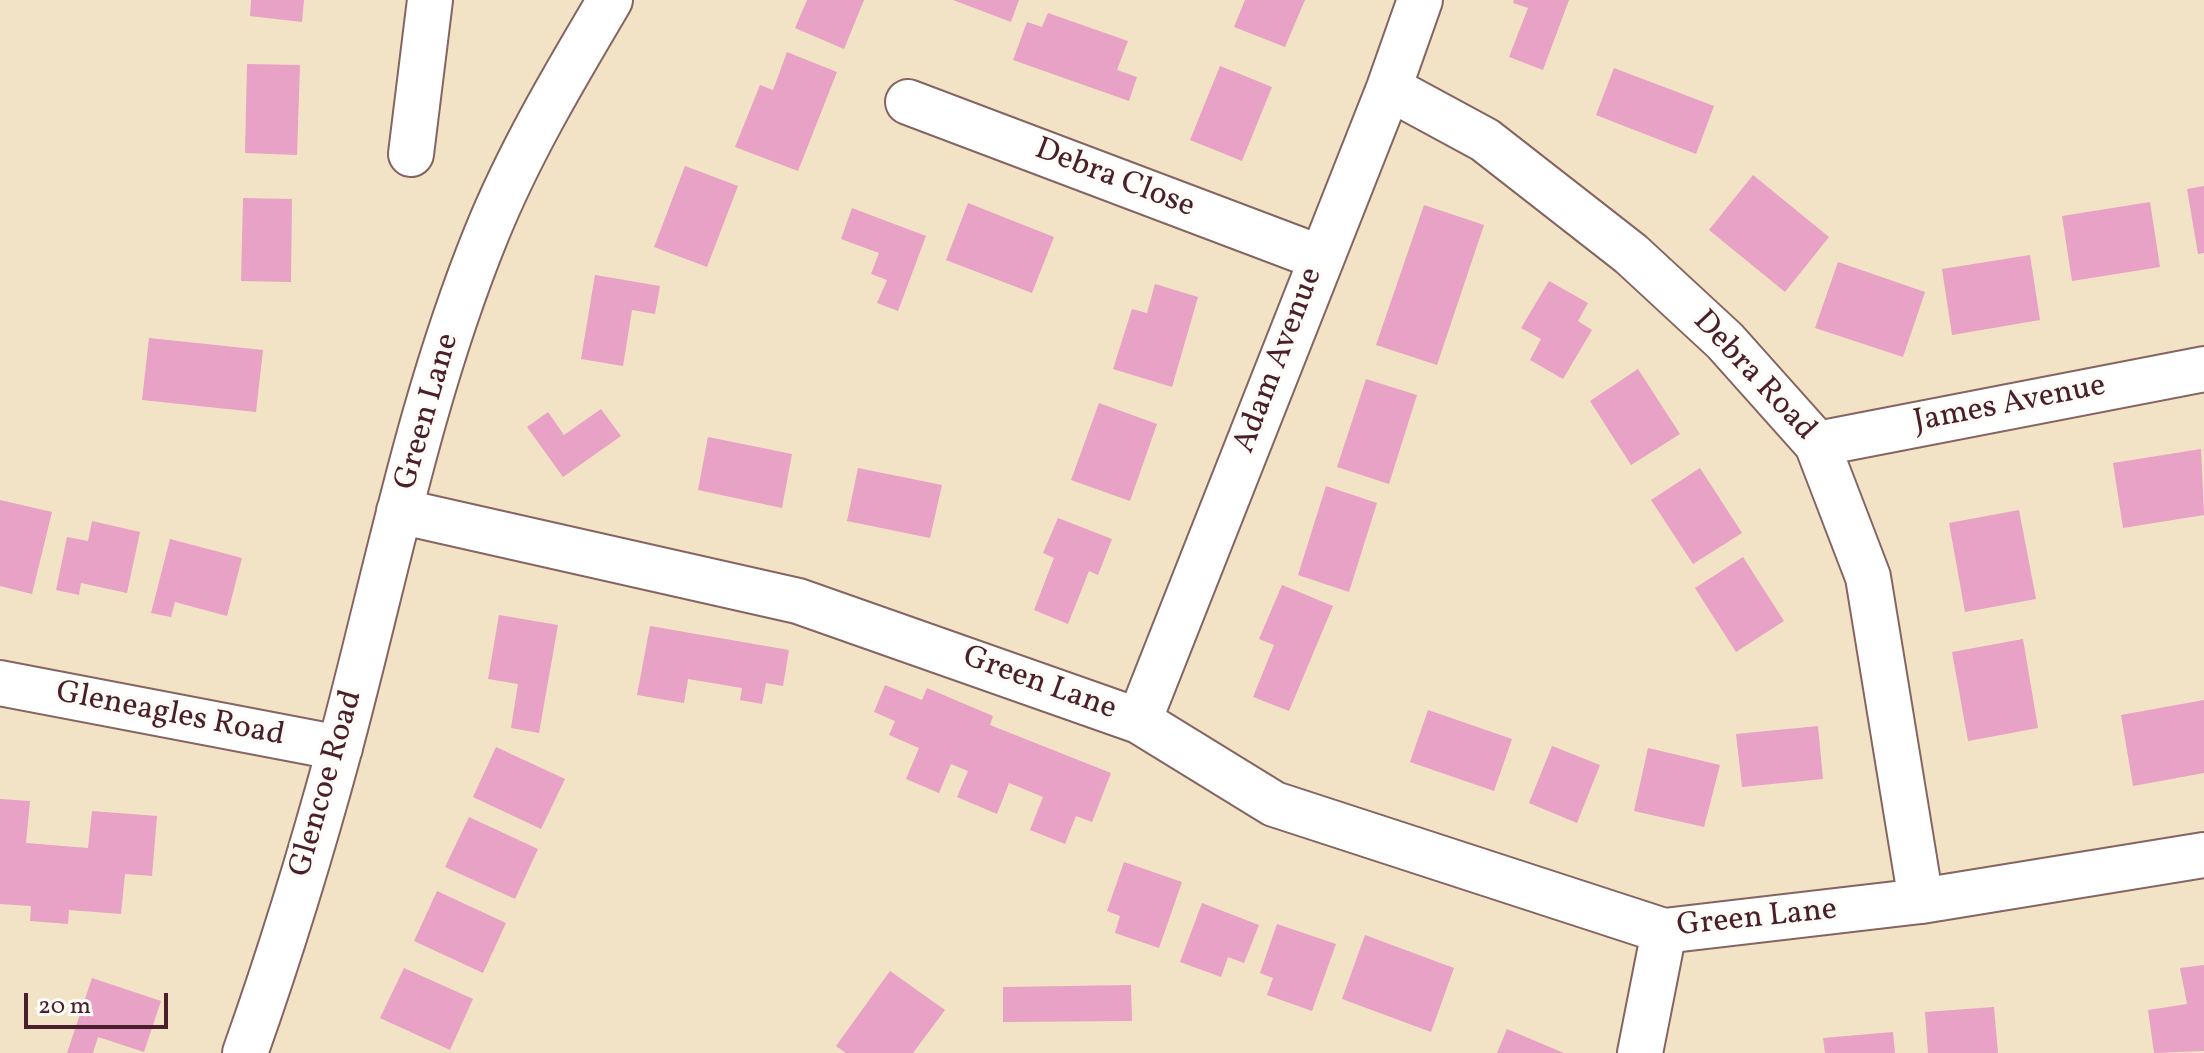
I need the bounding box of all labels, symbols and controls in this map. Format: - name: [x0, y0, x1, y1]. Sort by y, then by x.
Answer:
- street label: Debra Close: [1029, 132, 1199, 228]
- street label: Adam Avenue: [1227, 263, 1333, 459]
- street label: Debra Road: [1683, 304, 1823, 450]
- street label: Green Lane: [388, 329, 470, 495]
- street label: James Avenue: [1911, 369, 2109, 443]
- street label: Green Lane: [957, 639, 1121, 731]
- street label: Gleneagles Road: [53, 675, 287, 757]
- street label: Glencoe Road: [283, 686, 373, 882]
- street label: Green Lane: [1675, 893, 1839, 947]
- scale bar: [28, 977, 172, 1027]
- text: 20 m: [38, 990, 91, 1024]

